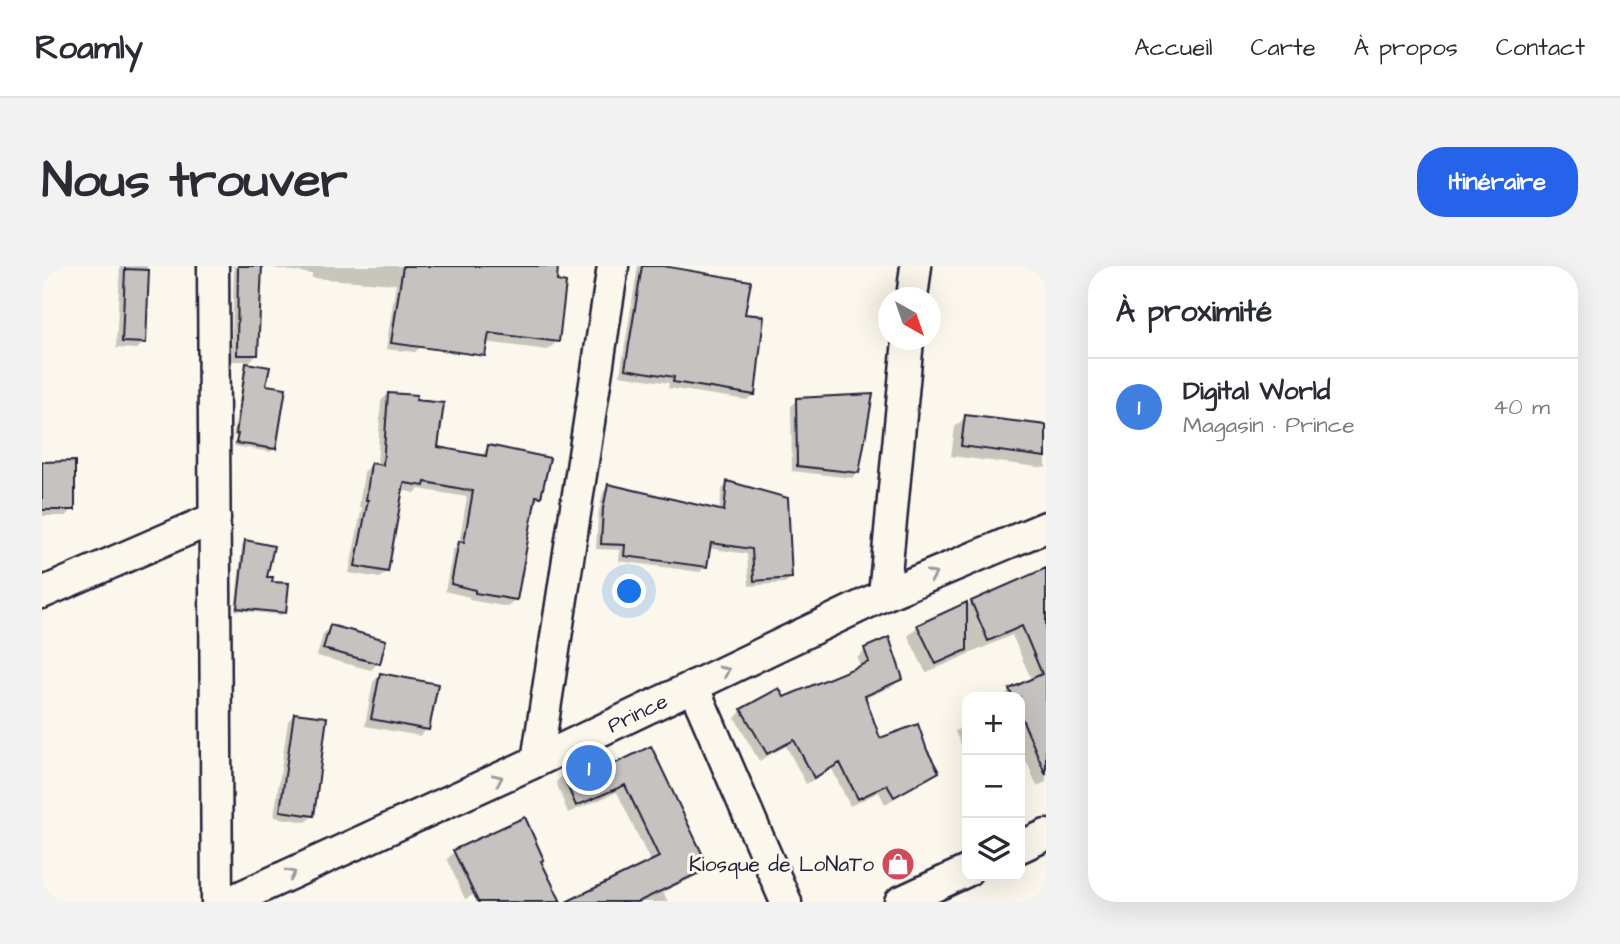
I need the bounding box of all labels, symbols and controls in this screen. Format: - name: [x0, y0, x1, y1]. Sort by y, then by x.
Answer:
- text: Roamly: [35, 25, 143, 71]
- text: Accueil: [1134, 31, 1213, 65]
- text: Carte: [1251, 31, 1316, 65]
- text: À propos: [1354, 31, 1458, 65]
- text: Contact: [1496, 31, 1585, 65]
- button: Itinéraire: [1417, 147, 1578, 217]
- text: Nous trouver: [42, 148, 348, 216]
- north arrow: [878, 287, 941, 350]
- text: À proximité: [1116, 291, 1272, 333]
- text: Digital World: [1183, 373, 1330, 409]
- text: 1: [1138, 391, 1140, 423]
- text: 40 m: [1493, 391, 1550, 423]
- text: Magasin · Prince: [1183, 409, 1355, 441]
- one-way arrow: [925, 569, 937, 583]
- your location: [612, 574, 646, 608]
- one-way arrow: [718, 665, 731, 679]
- street label: Prince: [603, 687, 672, 740]
- map controls: [962, 692, 1025, 881]
- button: +: [962, 692, 1025, 755]
- pin: 1: [566, 742, 612, 794]
- button: −: [962, 755, 1025, 818]
- one-way arrow: [491, 773, 503, 787]
- button: layers: [962, 818, 1025, 881]
- shop icon: Kiosque de LoNaTo: [879, 845, 917, 883]
- place label: Kiosque de LoNaTo: [689, 850, 874, 879]
- one-way arrow: [284, 868, 296, 882]

